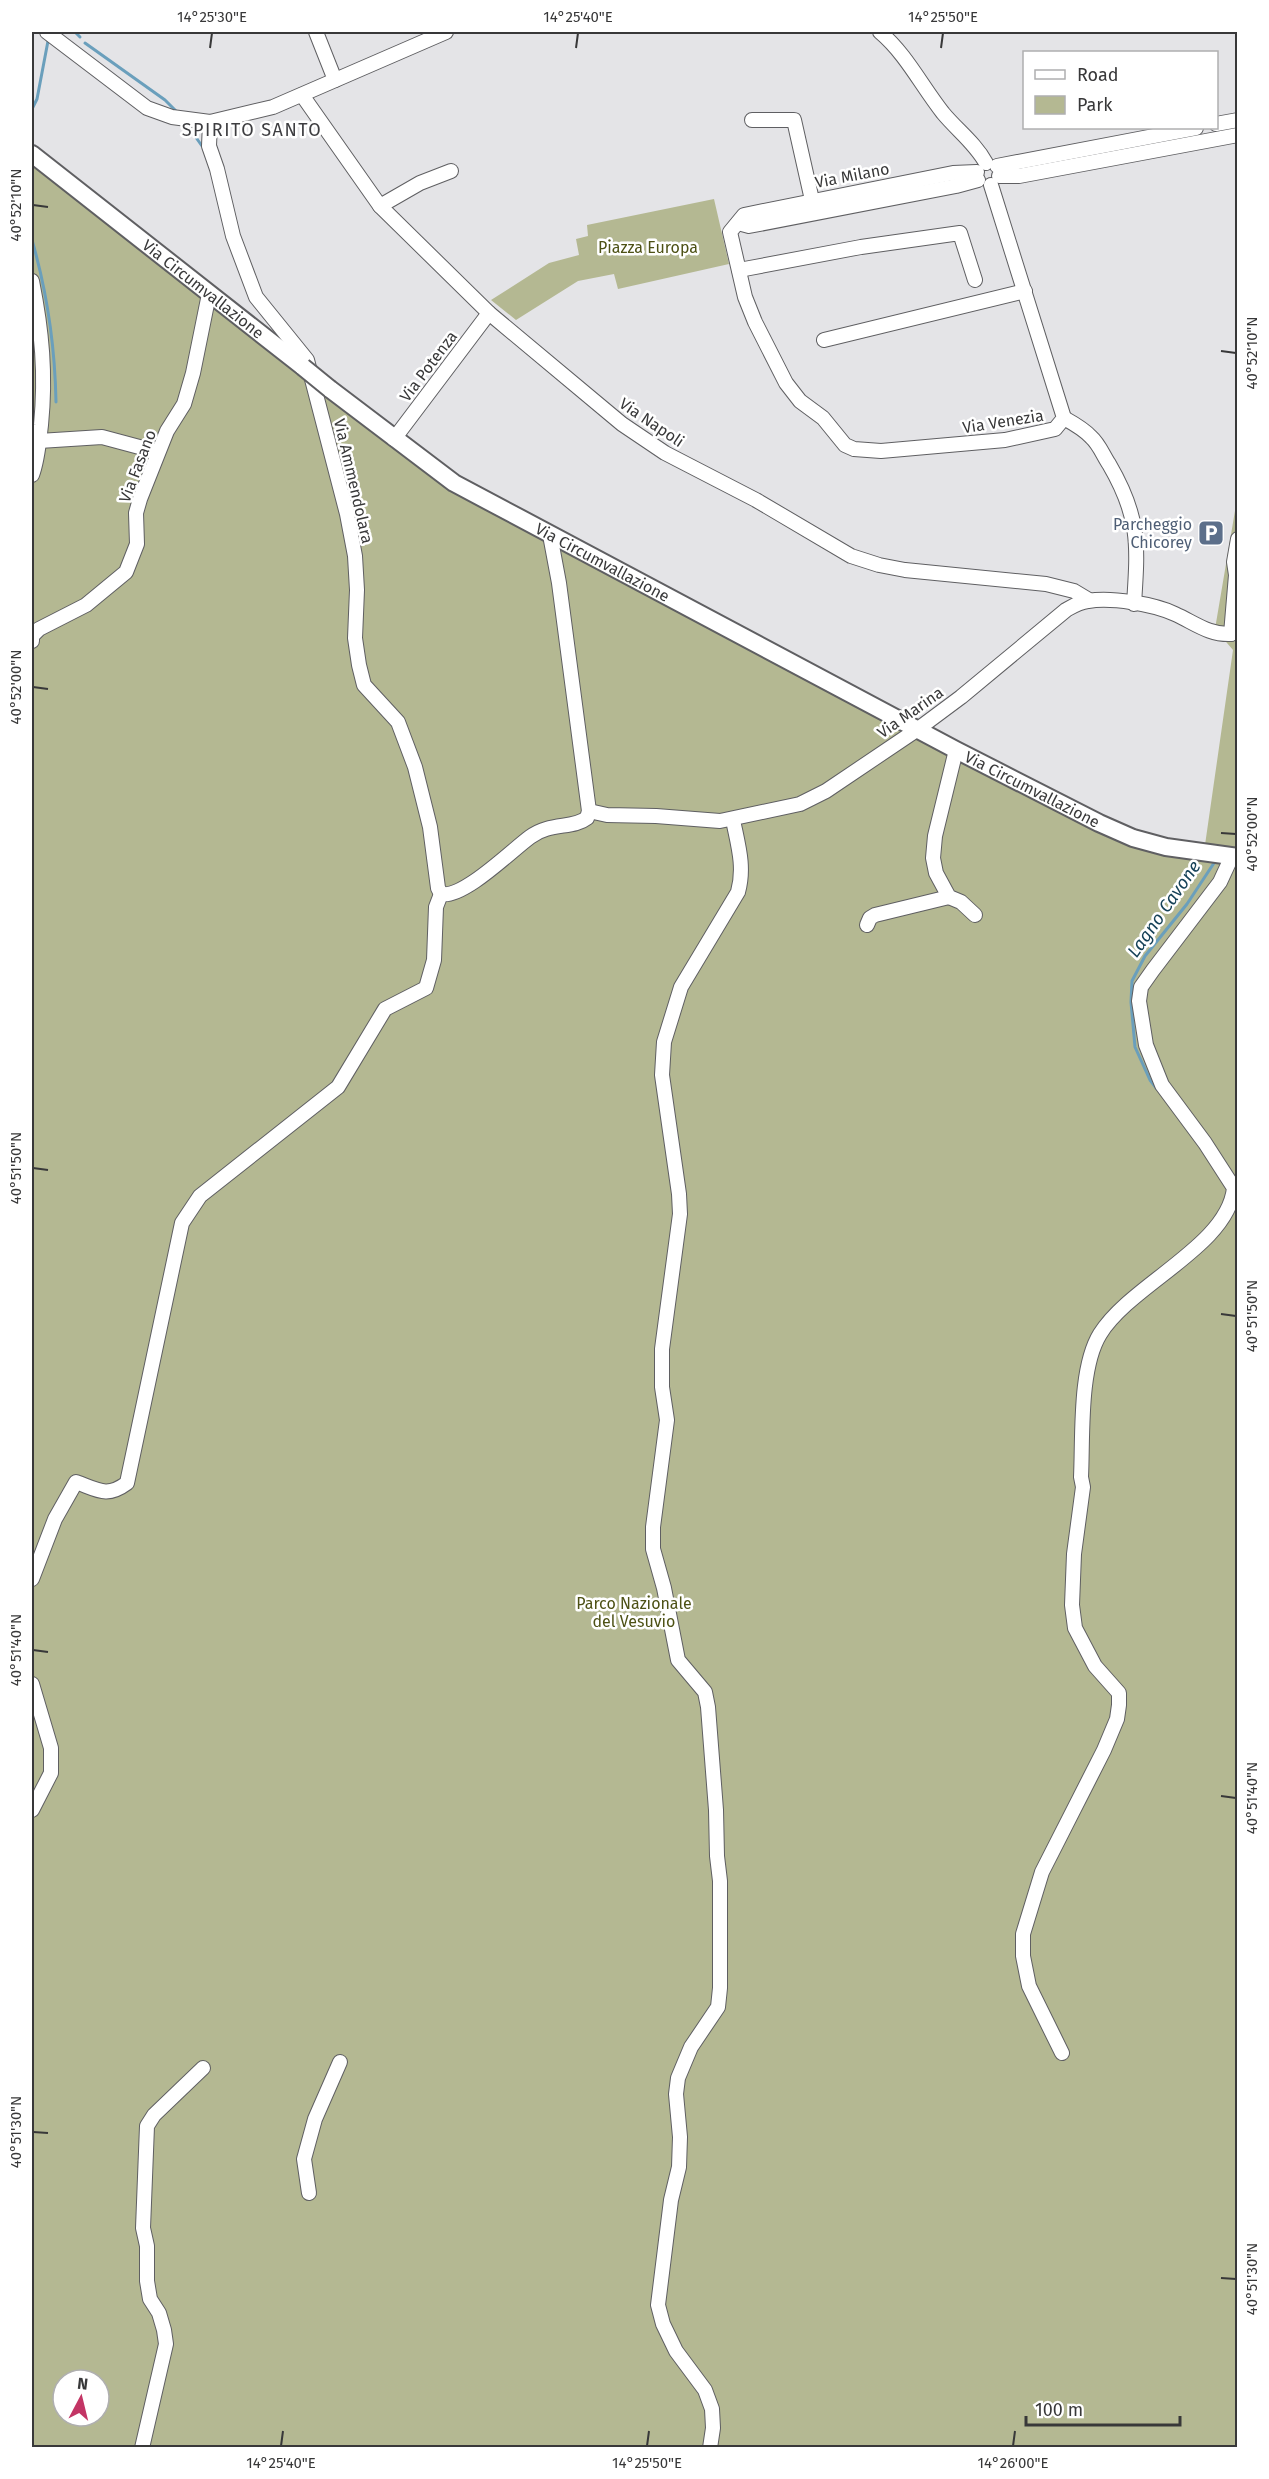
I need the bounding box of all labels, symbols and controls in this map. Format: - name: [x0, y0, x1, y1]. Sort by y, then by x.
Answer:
- text: 14°25'30"E: [177, 8, 247, 26]
- text: 14°25'40"E: [543, 8, 613, 26]
- text: 14°25'50"E: [908, 8, 978, 26]
- legend: [1023, 51, 1218, 129]
- text: Road: [1077, 64, 1119, 86]
- text: Park: [1077, 94, 1113, 116]
- district label: SPIRITO SANTO: [182, 119, 322, 141]
- street label: Via Milano: [813, 159, 891, 192]
- text: 40°52'10"N: [7, 168, 25, 242]
- street label: Via Circumvallazione: [139, 236, 268, 343]
- park label: Piazza Europa: [598, 238, 698, 257]
- text: 40°52'10"N: [1243, 316, 1261, 390]
- street label: Via Potenza: [396, 327, 461, 405]
- street label: Via Napoli: [616, 394, 688, 451]
- street label: Via Venezia: [961, 406, 1045, 437]
- street label: Via Ammendolara: [330, 417, 377, 545]
- street label: Via Fasano: [115, 427, 160, 505]
- place label: Parcheggio Chicorey: [1113, 515, 1192, 552]
- parking icon: Parcheggio Chicorey: [1196, 518, 1226, 548]
- street label: Via Circumvallazione: [532, 519, 673, 606]
- text: 40°52'00"N: [7, 650, 25, 724]
- street label: Via Marina: [874, 683, 947, 742]
- street label: Via Circumvallazione: [961, 747, 1103, 832]
- text: 40°52'00"N: [1243, 797, 1261, 871]
- water label: Lagno Cavone: [1123, 856, 1205, 962]
- text: 40°51'50"N: [7, 1132, 25, 1204]
- text: 40°51'50"N: [1243, 1280, 1261, 1352]
- park label: Parco Nazionale del Vesuvio: [576, 1594, 692, 1631]
- text: 40°51'40"N: [7, 1614, 25, 1686]
- text: 40°51'40"N: [1243, 1762, 1261, 1834]
- text: 40°51'30"N: [7, 2096, 25, 2168]
- text: 40°51'30"N: [1243, 2243, 1261, 2315]
- north arrow: [51, 2368, 111, 2428]
- text: N: [76, 2374, 89, 2394]
- scale bar: [1026, 2389, 1180, 2427]
- text: 100 m: [1035, 2399, 1083, 2421]
- text: 14°25'40"E: [246, 2454, 316, 2472]
- text: 14°25'50"E: [612, 2454, 682, 2472]
- text: 14°26'00"E: [977, 2454, 1049, 2472]

